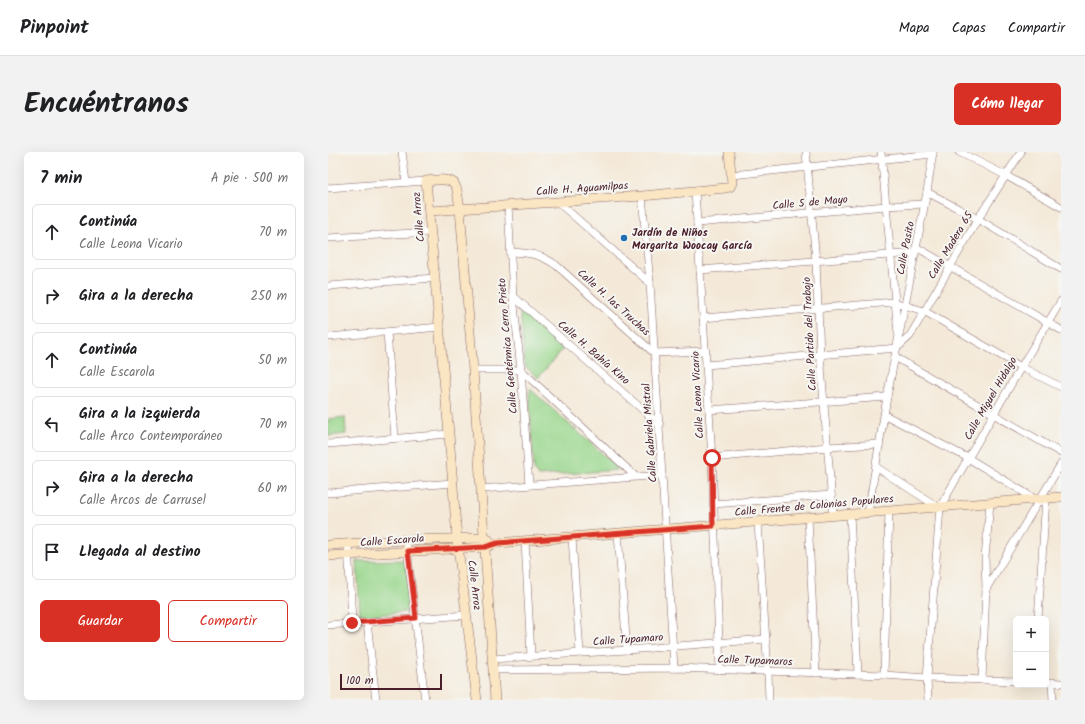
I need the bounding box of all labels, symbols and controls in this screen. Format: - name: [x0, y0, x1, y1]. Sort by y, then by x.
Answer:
- text: Pinpoint: [20, 13, 89, 43]
- text: Mapa: [899, 17, 930, 39]
- text: Capas: [952, 17, 986, 39]
- text: Compartir: [1008, 17, 1065, 39]
- text: Encuéntranos: [24, 82, 189, 127]
- button: Cómo llegar: [954, 83, 1061, 125]
- text: 7 min: [40, 165, 82, 192]
- text: A pie · 500 m: [211, 168, 288, 189]
- street label: Calle H. Aguamilpas: [535, 177, 629, 201]
- street label: Calle Arroz: [408, 191, 430, 243]
- street label: Calle 5 de Mayo: [772, 191, 849, 215]
- street label: Calle Madera 65: [924, 207, 979, 283]
- text: Continúa: [79, 210, 137, 234]
- street label: Calle Pasito: [892, 220, 920, 277]
- icon: ahead: [41, 221, 63, 243]
- text: 70 m: [259, 222, 287, 243]
- place label: Jardín de Niños Margarita Woocay García: [632, 224, 752, 255]
- marker: Jardín de Niños Margarita Woocay García: [619, 233, 629, 243]
- text: Calle Leona Vicario: [79, 234, 183, 255]
- street label: Calle H. las Truchas: [573, 265, 654, 341]
- street label: Calle Geotérmica Cerro Prieto: [493, 277, 523, 415]
- street label: Calle Partido del Trabajo: [798, 277, 822, 391]
- text: Gira a la derecha: [79, 284, 193, 308]
- icon: right: [41, 285, 63, 307]
- text: 250 m: [250, 286, 287, 307]
- street label: Calle H. Bahía Kino: [553, 316, 634, 389]
- text: Continúa: [79, 338, 137, 362]
- icon: ahead: [41, 349, 63, 371]
- text: 50 m: [258, 350, 287, 371]
- street label: Calle Leona Vicario: [687, 351, 709, 439]
- street label: Calle Miguel Hidalgo: [960, 353, 1022, 444]
- text: Calle Escarola: [79, 362, 155, 383]
- street label: Calle Gabriela Mistral: [638, 382, 662, 483]
- text: Gira a la izquierda: [79, 402, 200, 426]
- icon: left: [41, 413, 63, 435]
- text: 70 m: [259, 414, 287, 435]
- text: Calle Arco Contemporáneo: [79, 426, 222, 447]
- route start: [703, 449, 721, 467]
- text: Gira a la derecha: [79, 466, 193, 490]
- icon: right: [41, 477, 63, 499]
- text: 60 m: [258, 478, 287, 499]
- text: Calle Arcos de Carrusel: [79, 490, 206, 511]
- street label: Calle Frente de Colonias Populares: [734, 490, 895, 522]
- street label: Calle Escarola: [359, 530, 425, 552]
- text: Llegada al destino: [79, 540, 201, 564]
- icon: arrive: [41, 541, 63, 563]
- street label: Calle Arroz: [462, 559, 486, 611]
- button: Guardar: [40, 600, 160, 642]
- button: Compartir: [168, 600, 288, 642]
- route end: [343, 614, 361, 632]
- map controls: [1013, 616, 1049, 688]
- button: +: [1013, 616, 1049, 652]
- street label: Calle Tupamaro: [592, 629, 664, 651]
- street label: Calle Tupamaros: [717, 651, 793, 671]
- button: −: [1013, 652, 1049, 688]
- scale bar: [340, 672, 442, 691]
- text: 100 m: [346, 672, 374, 690]

